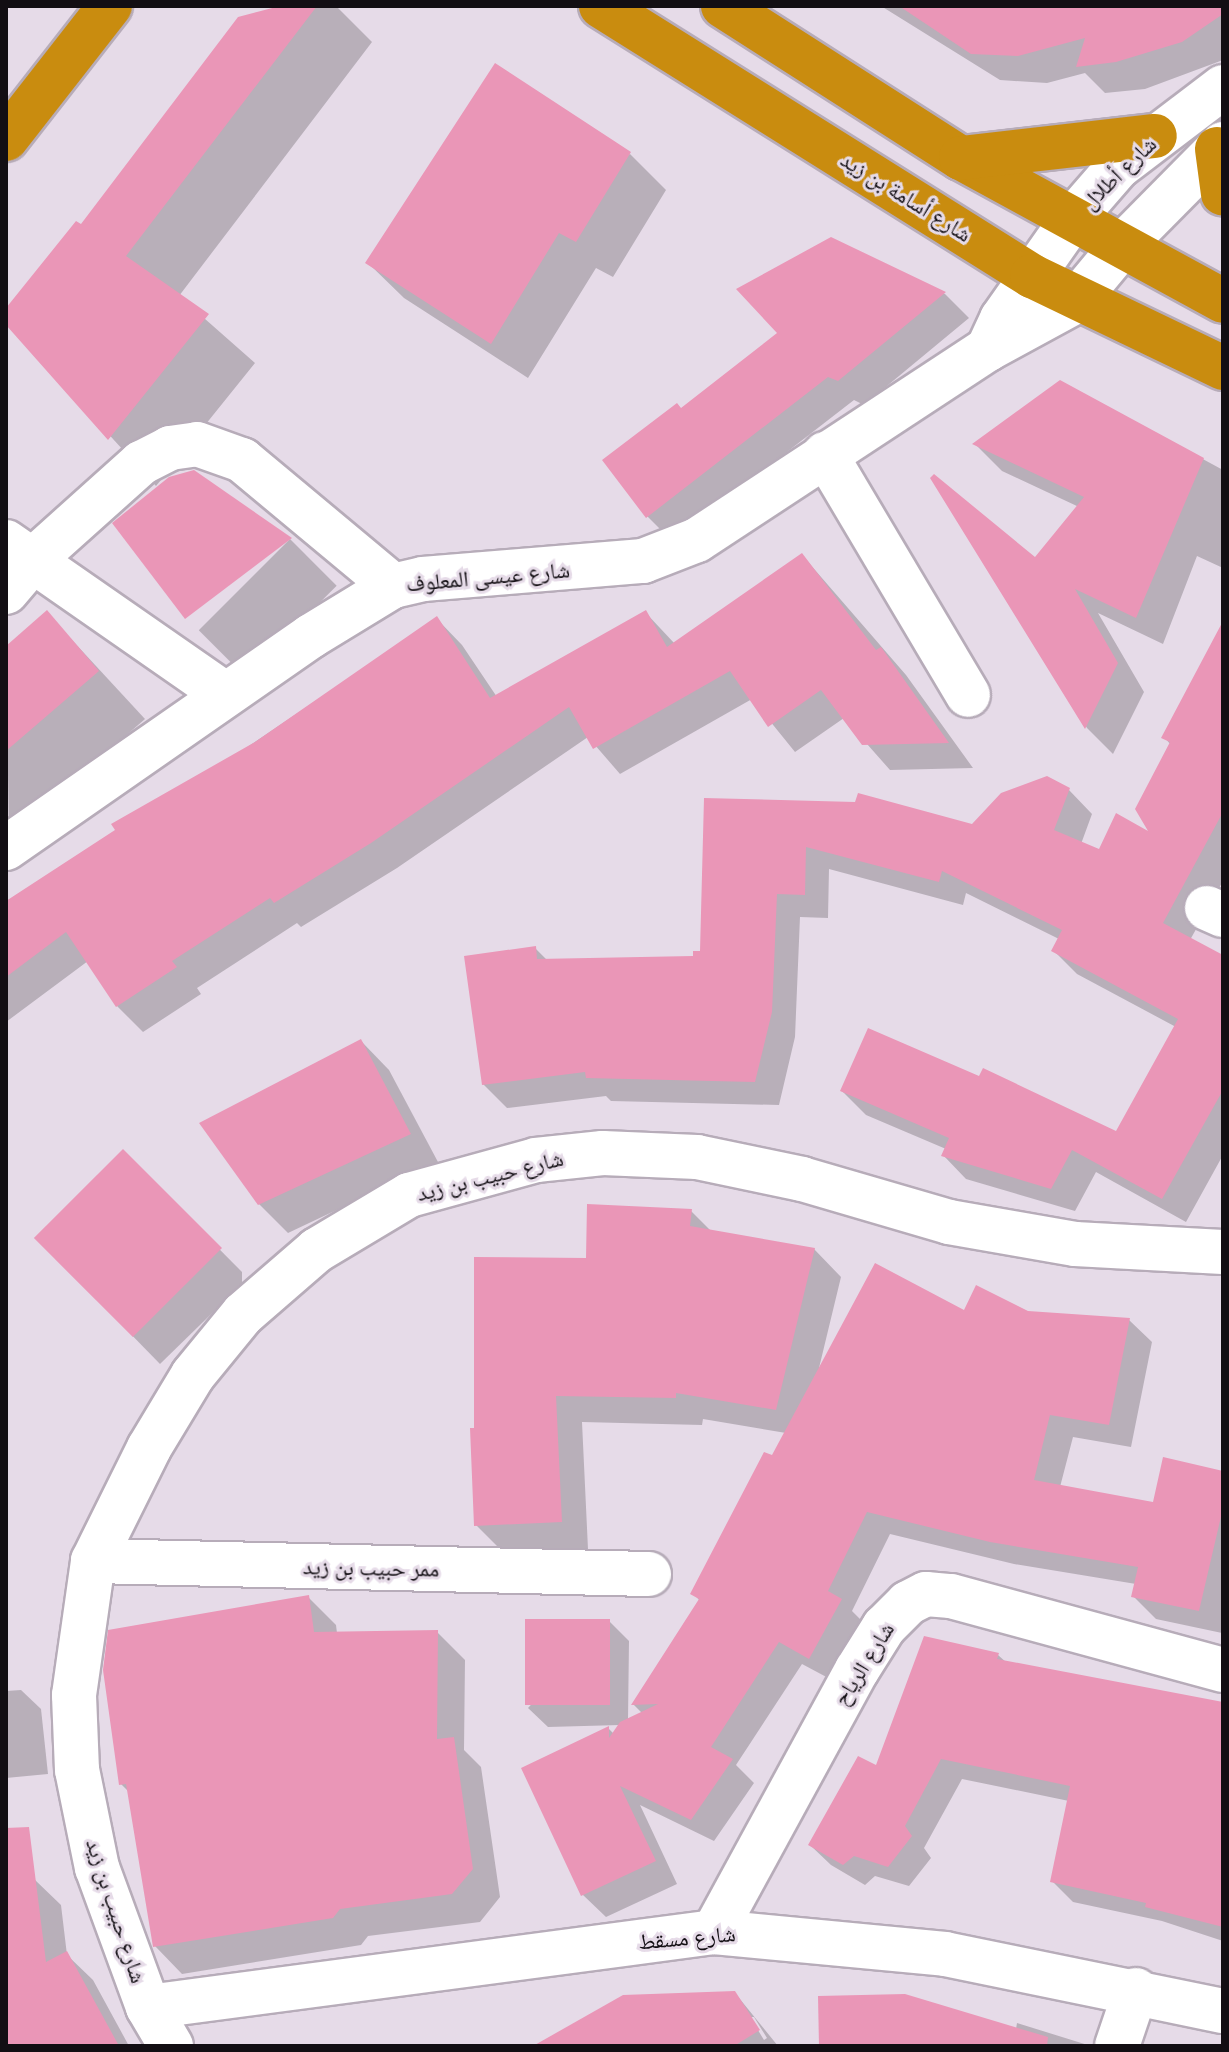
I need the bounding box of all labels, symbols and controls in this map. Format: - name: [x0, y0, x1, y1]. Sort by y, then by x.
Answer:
- street label: شارع أطلال: [1076, 131, 1162, 215]
- street label: شارع أسامة بن زيد: [836, 146, 976, 248]
- street label: شارع عيسى المعلوف: [405, 557, 571, 597]
- street label: شارع حبيب بن زيد: [414, 1145, 566, 1207]
- street label: ممر حبيب بن زيد: [303, 1554, 439, 1582]
- street label: شارع الرياح: [828, 1617, 900, 1711]
- street label: شارع حبيب بن زيد: [80, 1835, 152, 1987]
- street label: شارع مسقط: [637, 1921, 737, 1955]

